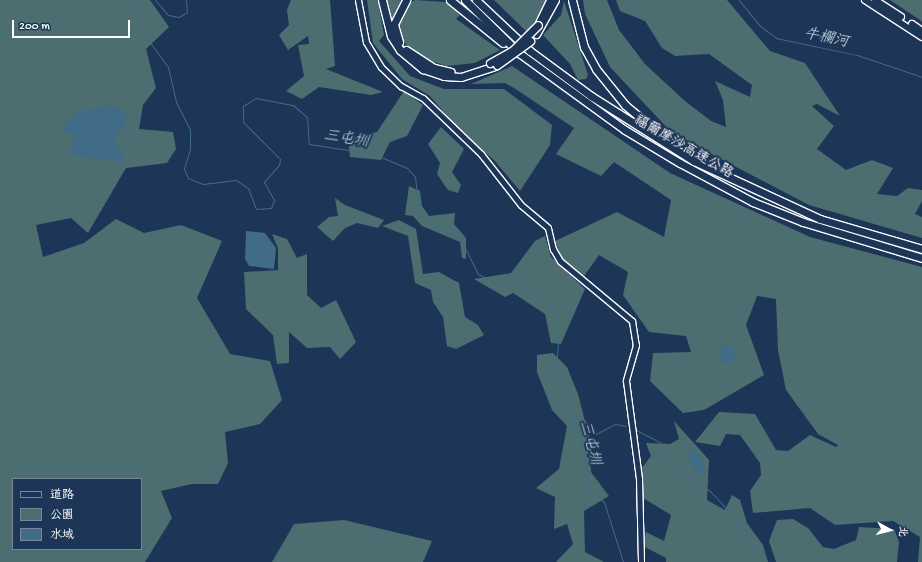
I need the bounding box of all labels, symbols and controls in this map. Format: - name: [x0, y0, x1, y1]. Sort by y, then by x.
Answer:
- scale bar: [14, 12, 132, 38]
- text: 200 m: [19, 20, 50, 34]
- water label: 牛欄河: [802, 26, 850, 52]
- street label: 福爾摩沙高速公路: [630, 113, 736, 183]
- water label: 三屯圳: [322, 128, 370, 152]
- water label: 三屯圳: [574, 419, 604, 467]
- legend: [12, 478, 142, 550]
- text: 道路: [50, 489, 74, 503]
- text: 公園: [50, 509, 74, 523]
- north arrow: [870, 510, 910, 550]
- text: 北: [895, 525, 909, 538]
- text: 水域: [50, 529, 74, 543]

